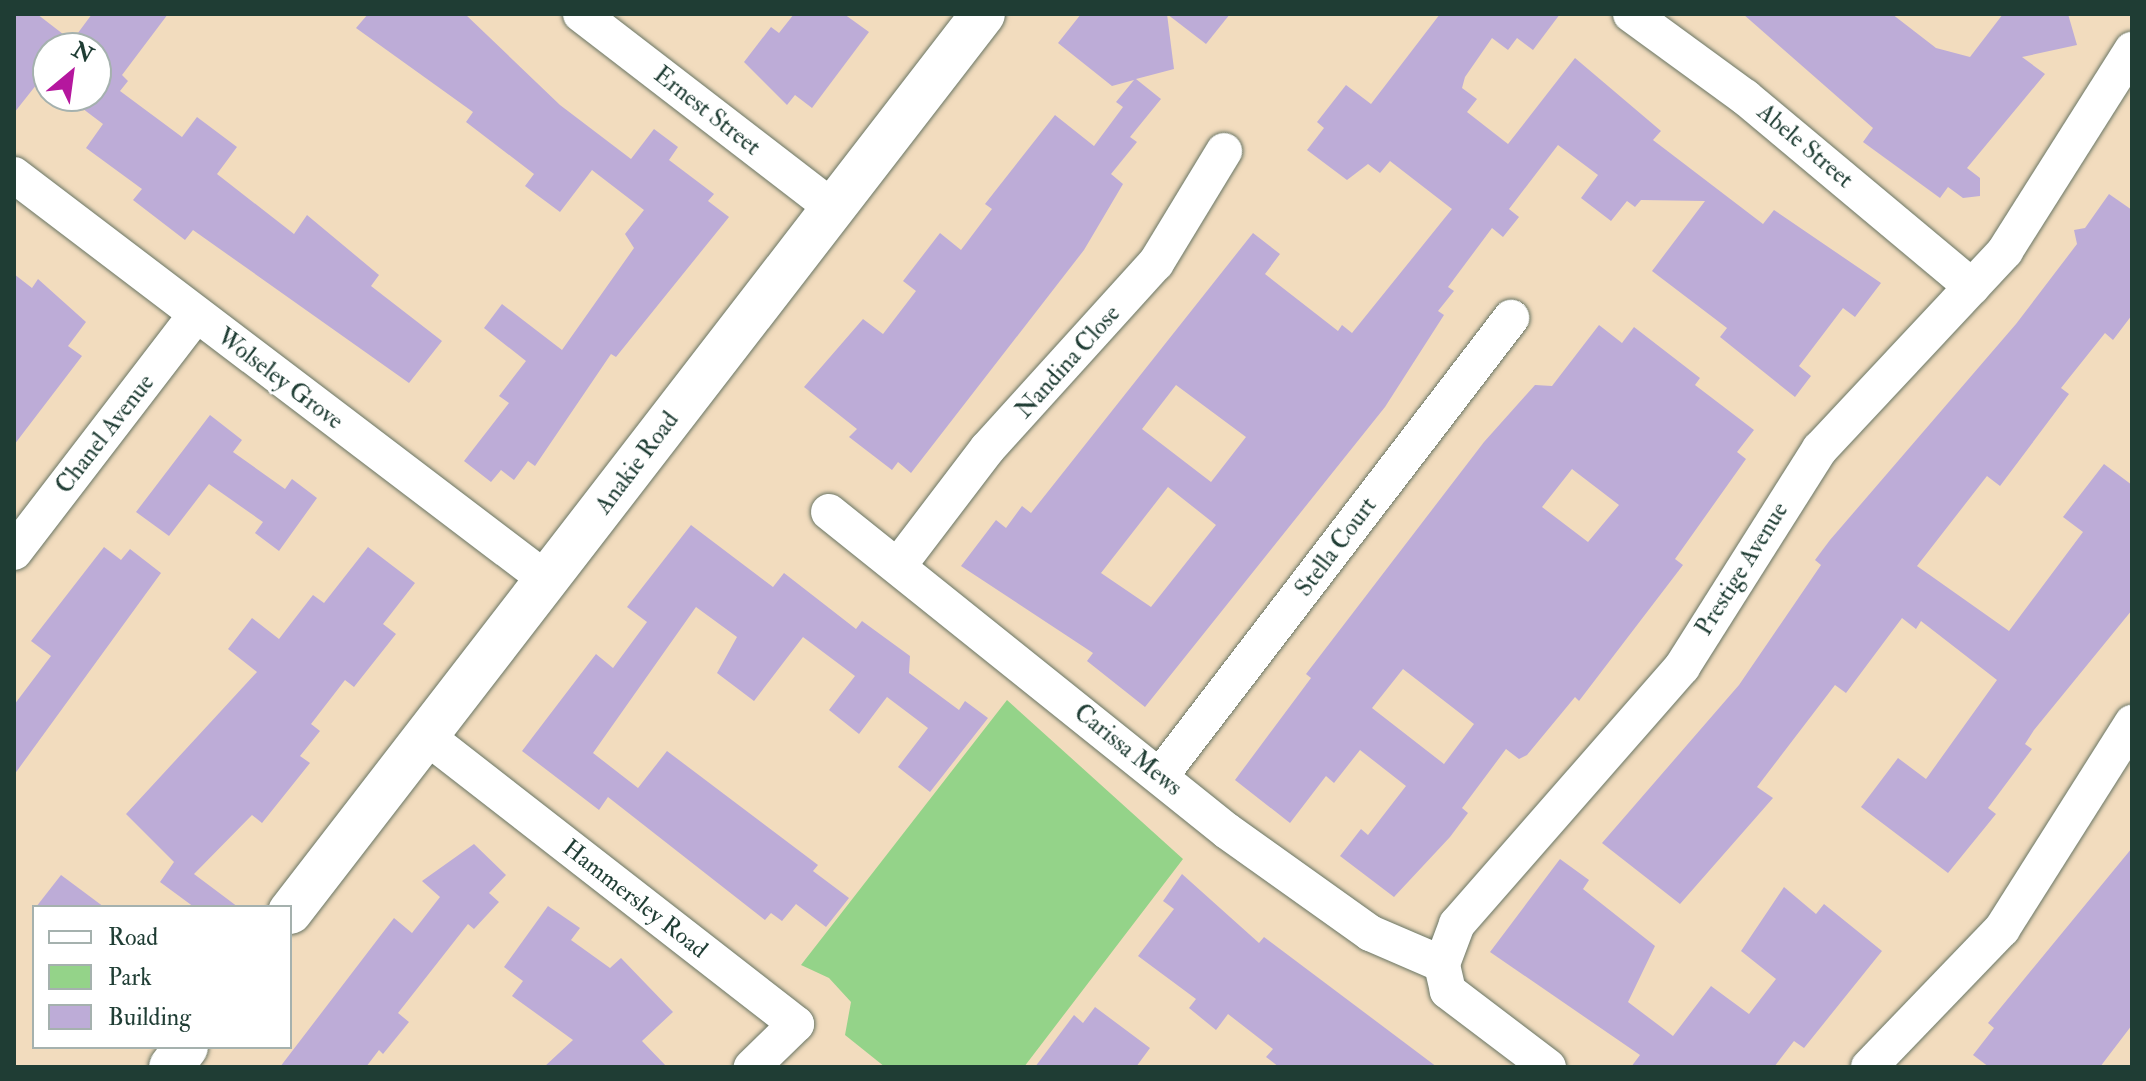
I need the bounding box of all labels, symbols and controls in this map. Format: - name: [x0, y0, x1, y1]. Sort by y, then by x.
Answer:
- north arrow: [32, 32, 112, 112]
- text: N: [67, 36, 98, 70]
- street label: Ernest Street: [648, 60, 766, 162]
- street label: Abele Street: [1751, 98, 1859, 194]
- street label: Nandina Close: [1010, 300, 1126, 424]
- street label: Wolseley Grove: [211, 322, 349, 436]
- street label: Chanel Avenue: [50, 369, 160, 499]
- street label: Anakie Road: [589, 406, 685, 520]
- street label: Stella Court: [1289, 492, 1383, 602]
- street label: Prestige Avenue: [1690, 497, 1794, 641]
- street label: Carissa Mews: [1068, 698, 1188, 802]
- street label: Hammersley Road: [557, 834, 713, 964]
- legend: [32, 905, 292, 1049]
- text: Road: [108, 922, 158, 953]
- text: Park: [108, 962, 152, 993]
- text: Building: [108, 1002, 191, 1033]

